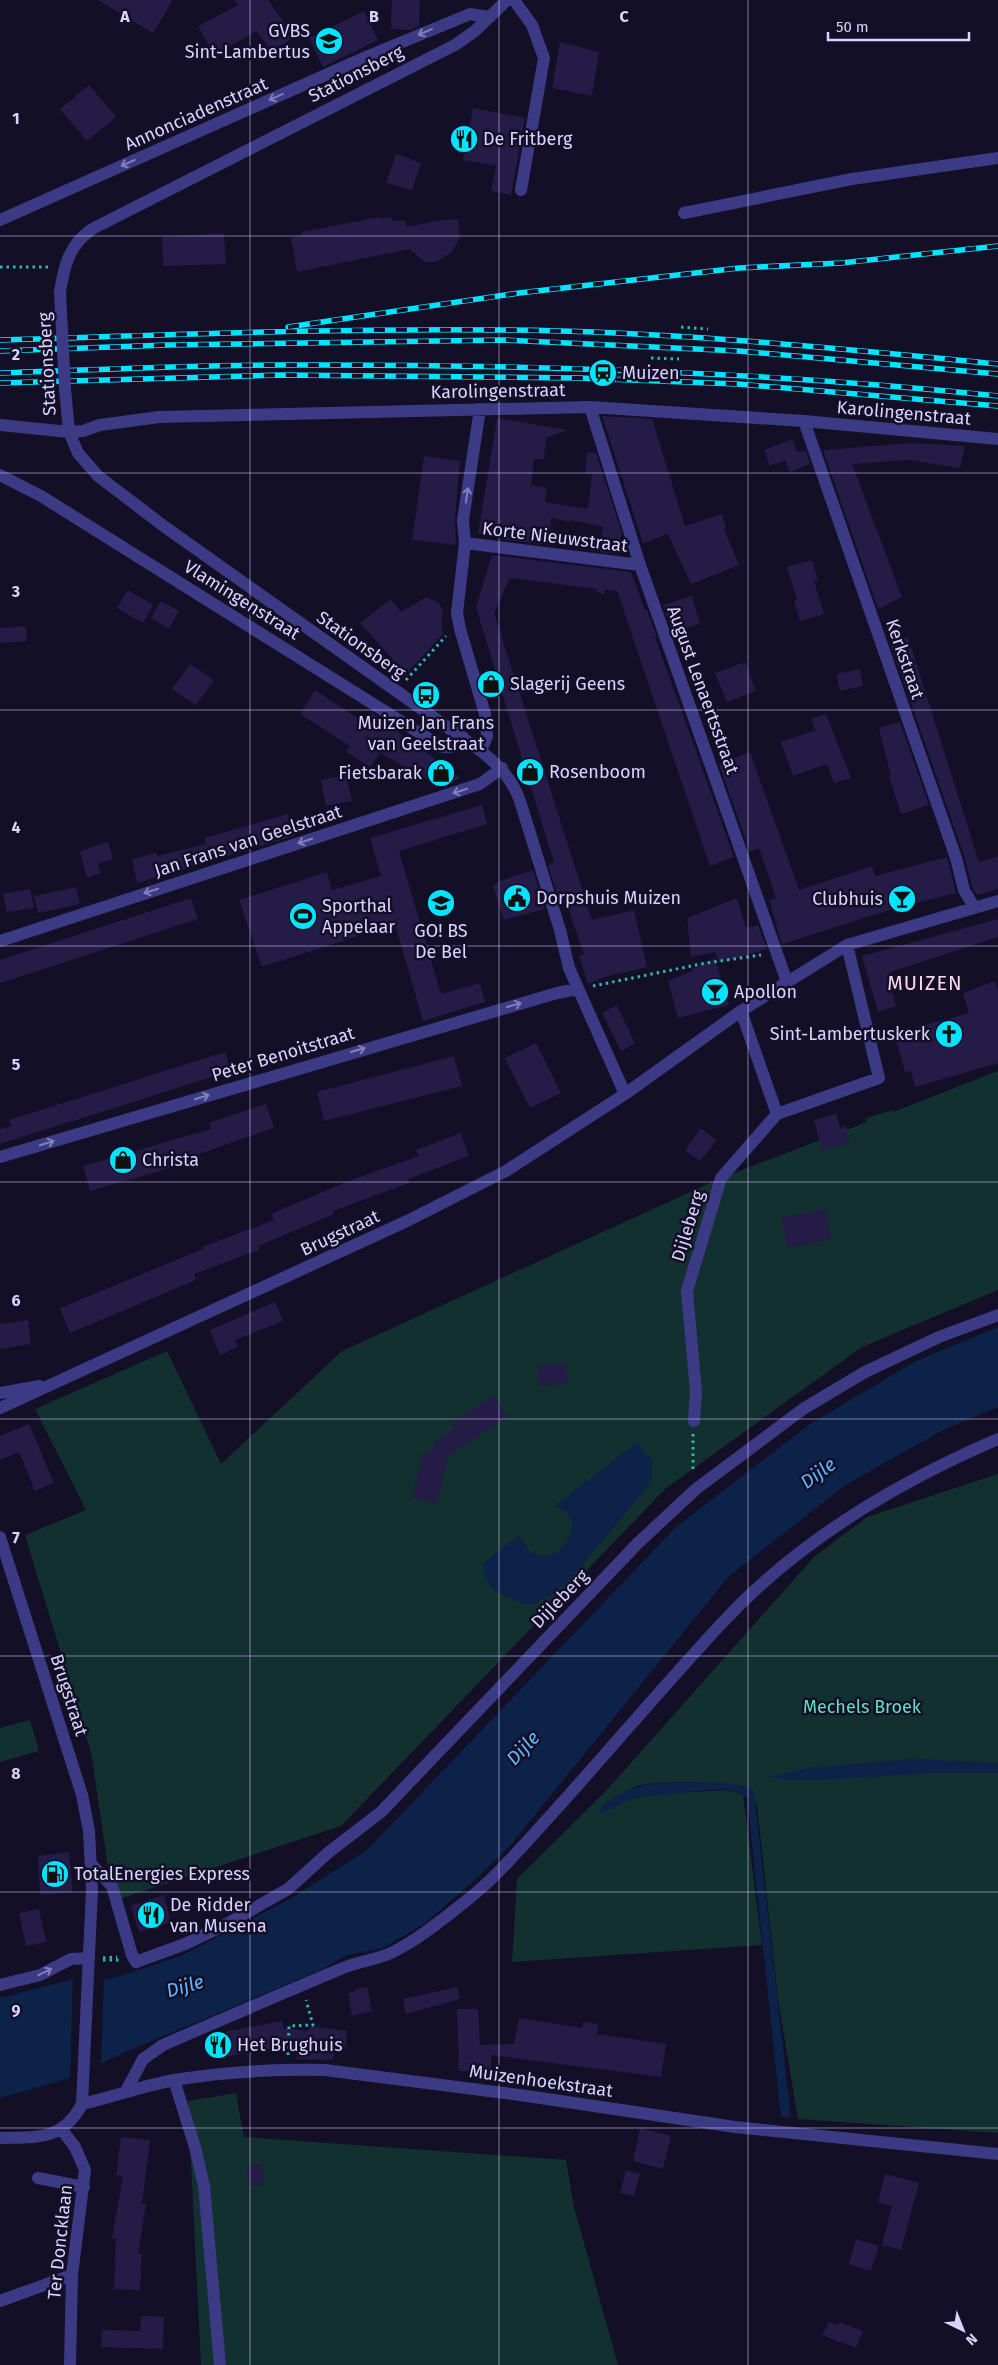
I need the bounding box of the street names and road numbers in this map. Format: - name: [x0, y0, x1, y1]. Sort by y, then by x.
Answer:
- street label: Stationsberg: [305, 40, 408, 107]
- street label: Annonciadenstraat: [121, 72, 271, 155]
- street label: Stationsberg: [33, 311, 61, 416]
- street label: Karolingenstraat: [430, 379, 566, 403]
- street label: Karolingenstraat: [836, 396, 973, 430]
- street label: Korte Nieuwstraat: [481, 517, 629, 557]
- street label: Vlamingenstraat: [180, 556, 305, 645]
- street label: August Lenaertsstraat: [662, 603, 744, 778]
- street label: Stationsberg: [312, 606, 410, 684]
- street label: Kerkstraat: [881, 616, 929, 703]
- street label: Jan Frans van Geelstraat: [151, 800, 345, 882]
- street label: Peter Benoitstraat: [209, 1022, 357, 1086]
- street label: Dijleberg: [667, 1187, 709, 1264]
- street label: Brugstraat: [297, 1205, 384, 1261]
- street label: Dijleberg: [527, 1565, 594, 1633]
- street label: Brugstraat: [45, 1651, 93, 1739]
- street label: Muizenhoekstraat: [468, 2060, 615, 2102]
- street label: Ter Doncklaan: [43, 2183, 77, 2301]

